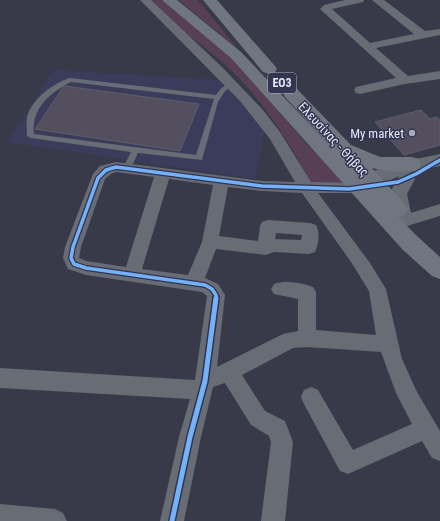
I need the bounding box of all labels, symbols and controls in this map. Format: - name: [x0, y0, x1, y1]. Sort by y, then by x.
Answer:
- road number: ΕΟ3: [268, 73, 296, 93]
- street label: Ελευσίνας - Θήβας: [295, 99, 372, 180]
- place label: My market: [350, 126, 404, 141]
- marker: My market: [407, 128, 417, 138]

